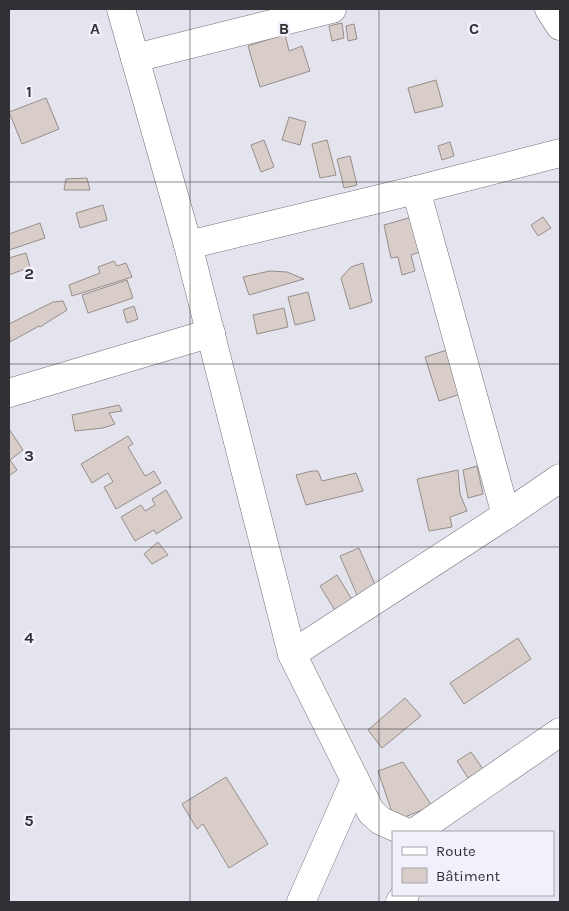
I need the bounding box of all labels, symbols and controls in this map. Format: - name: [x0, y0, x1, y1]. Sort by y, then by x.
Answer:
- text: A: [90, 19, 100, 38]
- text: B: [279, 19, 289, 38]
- text: C: [469, 19, 479, 38]
- text: 1: [26, 82, 32, 101]
- text: 2: [24, 264, 34, 283]
- text: 3: [24, 446, 34, 465]
- text: 4: [24, 628, 34, 647]
- text: 5: [24, 811, 34, 830]
- legend: [392, 831, 554, 896]
- text: Route: [436, 842, 476, 860]
- text: Bâtiment: [436, 867, 500, 885]

